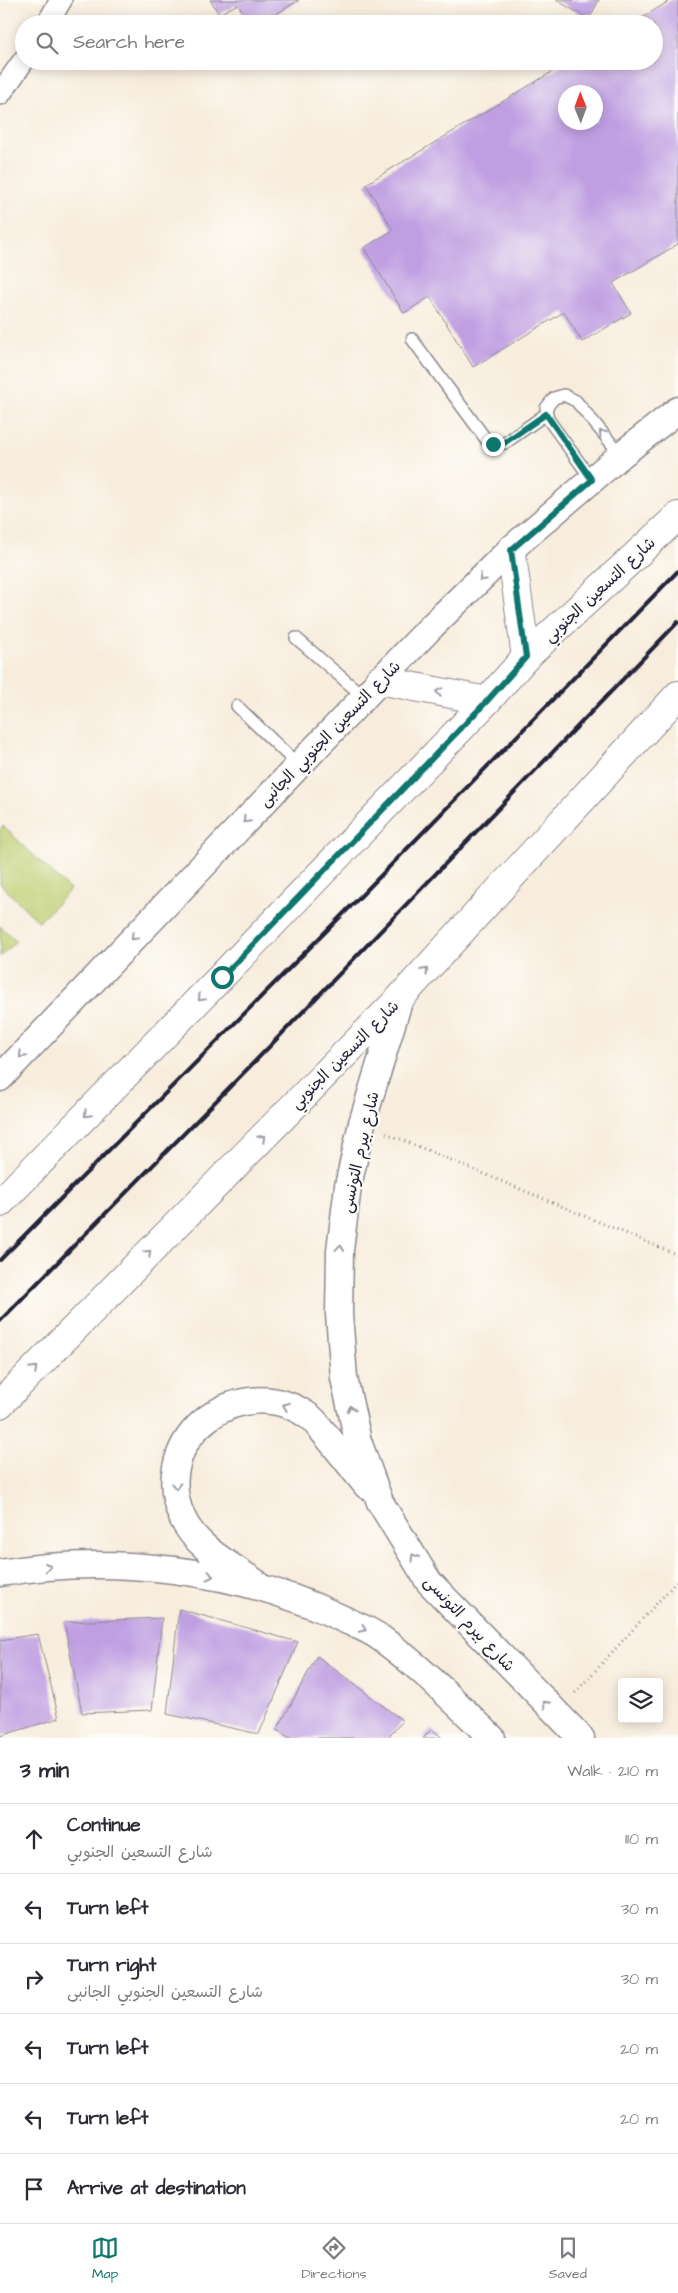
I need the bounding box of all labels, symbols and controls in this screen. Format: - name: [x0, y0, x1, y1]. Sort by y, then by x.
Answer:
- search box: [15, 15, 663, 70]
- icon: search: [33, 29, 61, 57]
- text: Search here: [73, 29, 185, 56]
- north arrow: [558, 85, 603, 130]
- one-way arrow: [599, 429, 608, 438]
- route end: [482, 433, 505, 456]
- street label: شارع التسعين الجنوبي: [539, 532, 662, 650]
- one-way arrow: [478, 572, 487, 581]
- street label: شارع التسعين الجنوبي الجانبى: [254, 656, 408, 814]
- one-way arrow: [435, 687, 443, 697]
- one-way arrow: [243, 814, 252, 823]
- one-way arrow: [131, 932, 140, 941]
- route start: [211, 966, 234, 989]
- one-way arrow: [419, 968, 428, 977]
- one-way arrow: [198, 993, 207, 1002]
- street label: شارع التسعين الجنوبي: [285, 995, 406, 1116]
- one-way arrow: [19, 1049, 28, 1058]
- street label: شارع بيرم التونسى: [335, 1089, 386, 1215]
- one-way arrow: [84, 1109, 93, 1118]
- one-way arrow: [257, 1134, 266, 1143]
- one-way arrow: [335, 1243, 346, 1251]
- one-way arrow: [142, 1250, 151, 1259]
- one-way arrow: [28, 1366, 37, 1375]
- one-way arrow: [282, 1402, 291, 1412]
- one-way arrow: [346, 1405, 357, 1414]
- one-way arrow: [171, 1483, 181, 1491]
- one-way arrow: [411, 1554, 421, 1563]
- one-way arrow: [45, 1562, 53, 1573]
- one-way arrow: [206, 1570, 215, 1581]
- street label: شارع بيرم التونسى: [418, 1571, 520, 1677]
- one-way arrow: [358, 1622, 367, 1633]
- map controls: [618, 1678, 663, 1723]
- button: layers: [618, 1678, 663, 1723]
- one-way arrow: [543, 1700, 552, 1709]
- text: 3 min: [20, 1756, 69, 1785]
- text: Walk · 210 m: [567, 1760, 658, 1782]
- text: Continue: [67, 1812, 141, 1839]
- icon: ahead: [20, 1825, 48, 1853]
- text: 110 m: [625, 1828, 658, 1850]
- text: شارع التسعين الجنوبي: [67, 1841, 213, 1863]
- icon: left: [20, 1895, 48, 1923]
- text: Turn left: [67, 1895, 148, 1922]
- text: 30 m: [621, 1898, 658, 1920]
- text: Turn right: [67, 1952, 156, 1979]
- icon: right: [20, 1965, 48, 1993]
- text: 30 m: [621, 1968, 658, 1990]
- text: شارع التسعين الجنوبي الجانبى: [67, 1981, 263, 2003]
- icon: left: [20, 2035, 48, 2063]
- text: Turn left: [67, 2035, 148, 2062]
- text: 20 m: [620, 2038, 658, 2060]
- icon: left: [20, 2105, 48, 2133]
- text: Turn left: [67, 2105, 148, 2132]
- text: 20 m: [620, 2108, 658, 2130]
- icon: arrive: [20, 2175, 48, 2203]
- text: Arrive at destination: [67, 2175, 246, 2202]
- tab: Map: [91, 2234, 119, 2284]
- tab: Directions: [301, 2234, 366, 2284]
- tab: Saved: [549, 2234, 587, 2284]

